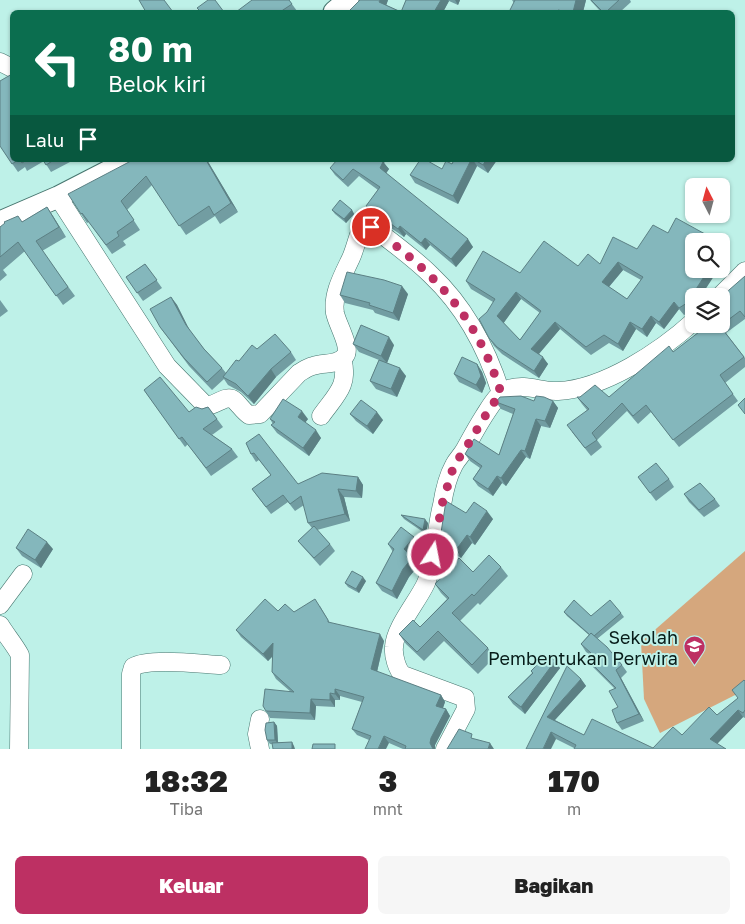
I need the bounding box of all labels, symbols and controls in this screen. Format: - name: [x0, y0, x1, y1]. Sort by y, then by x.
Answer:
- text: 80 m: [108, 28, 193, 70]
- icon: left: [25, 30, 90, 95]
- text: Belok kiri: [108, 70, 206, 97]
- icon: arrive: [74, 125, 102, 153]
- text: Lalu: [25, 128, 64, 151]
- north arrow: [685, 178, 730, 222]
- map controls: [685, 178, 730, 333]
- pin: [350, 206, 392, 248]
- icon: arrive: [357, 213, 385, 241]
- button: search: [685, 233, 730, 278]
- button: layers: [685, 288, 730, 333]
- position arrow: [406, 528, 458, 580]
- place label: Sekolah Pembentukan Perwira: [488, 626, 678, 669]
- school or university icon: Sekolah Pembentukan Perwira: [682, 635, 706, 666]
- text: 18:32: [145, 763, 228, 799]
- text: 3: [378, 763, 397, 799]
- text: 170: [548, 763, 600, 799]
- text: Tiba: [170, 799, 203, 819]
- text: mnt: [373, 799, 403, 819]
- text: m: [567, 799, 581, 819]
- button: Keluar: [15, 856, 368, 914]
- button: Bagikan: [378, 856, 730, 914]

